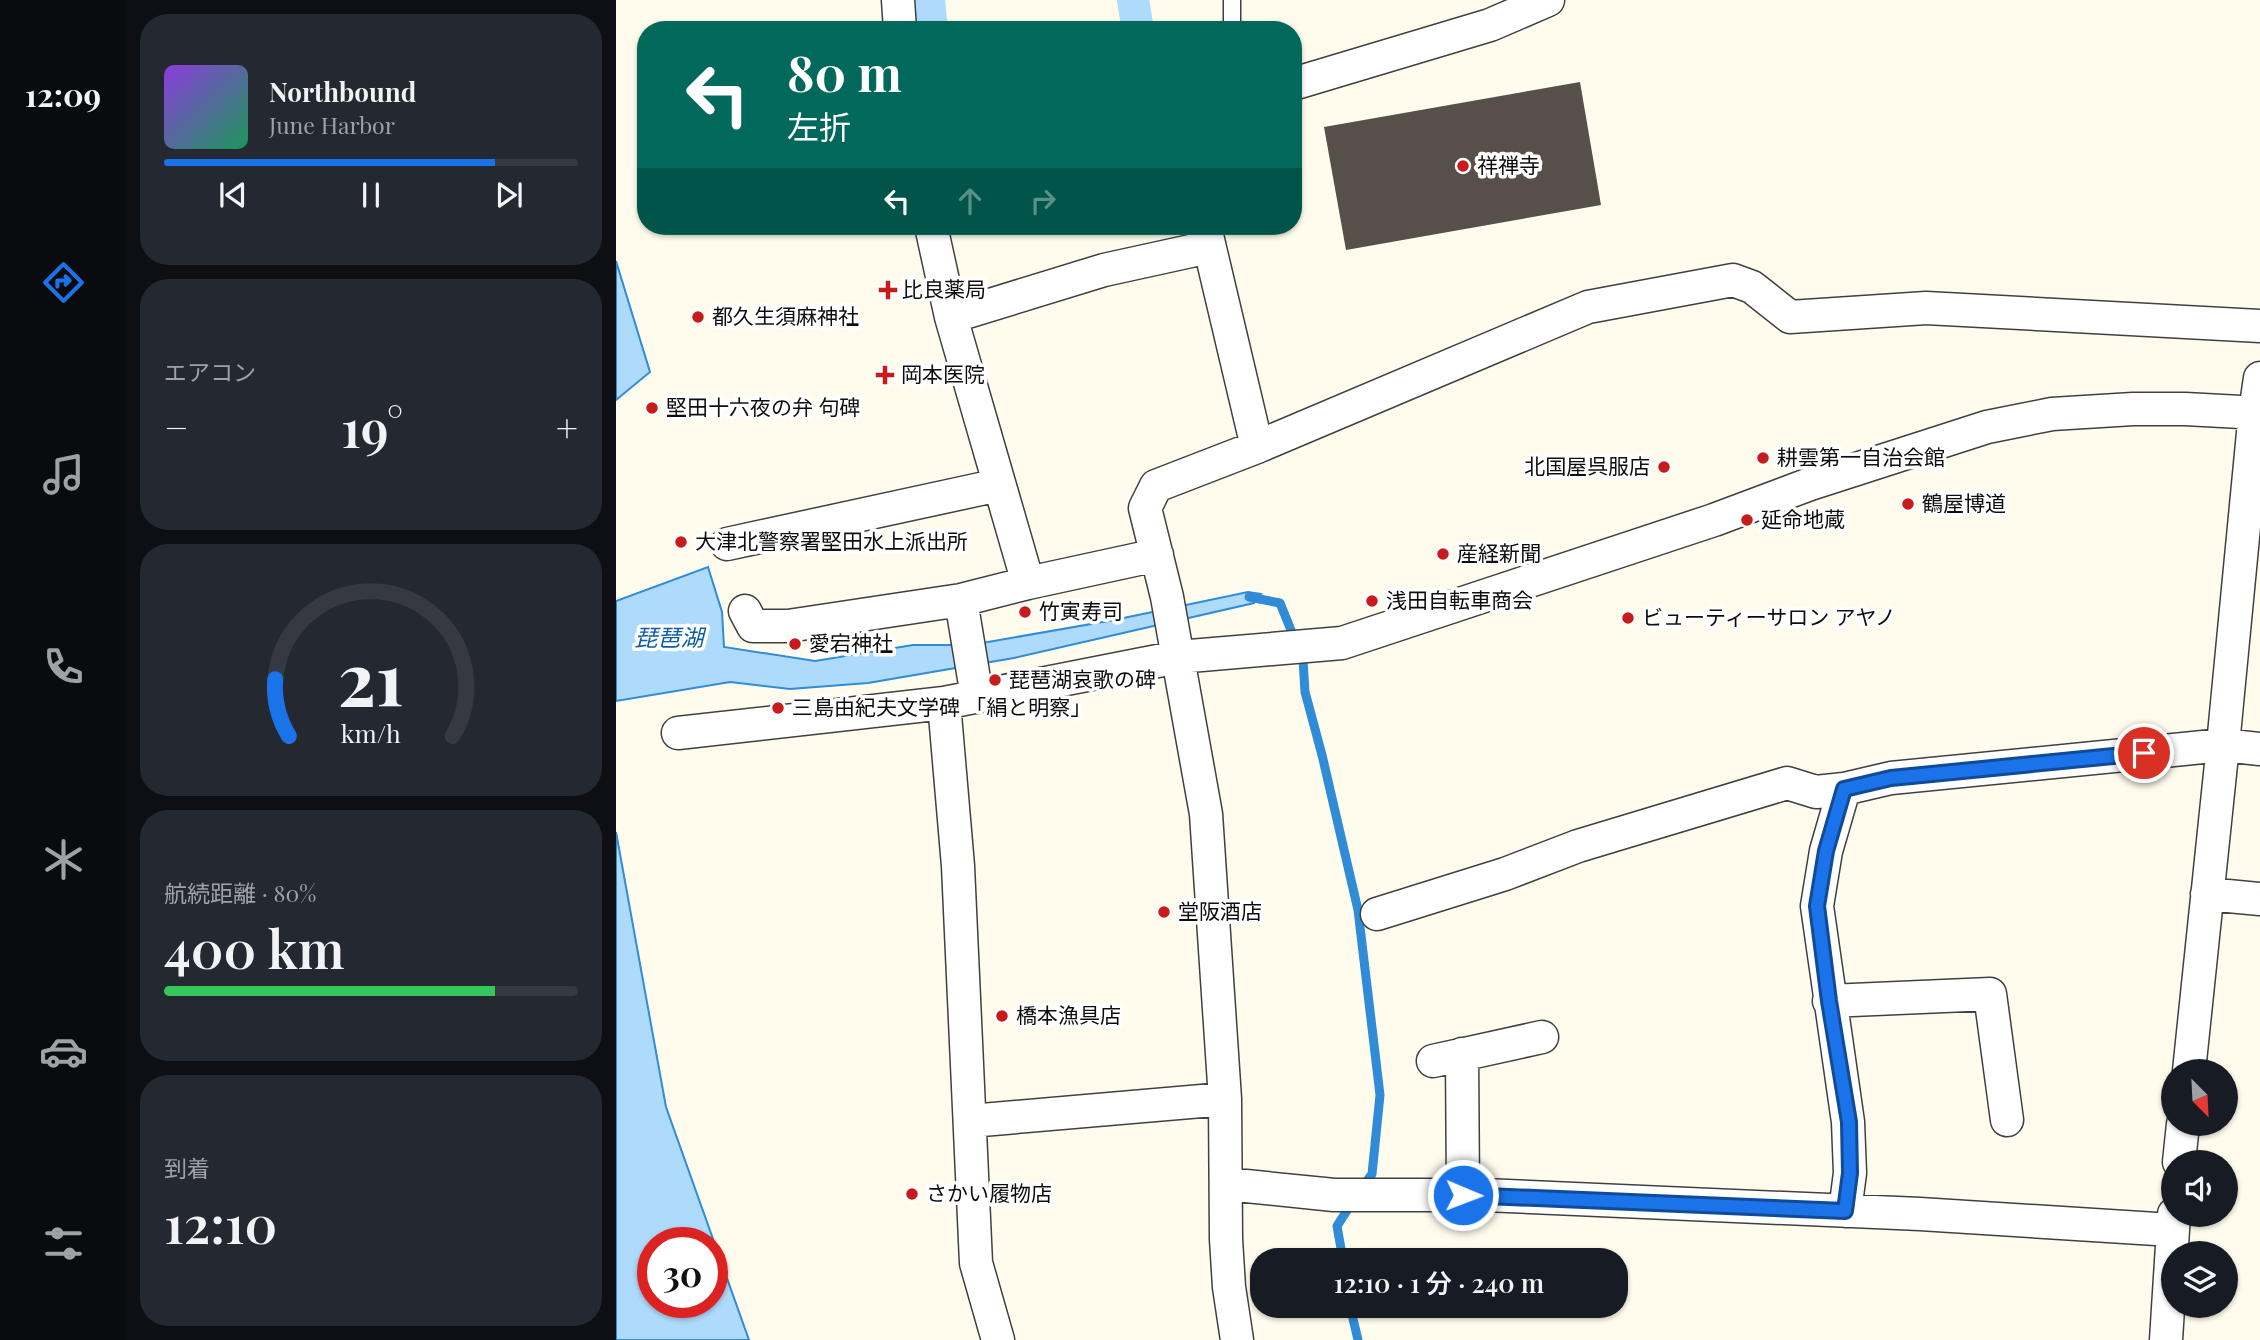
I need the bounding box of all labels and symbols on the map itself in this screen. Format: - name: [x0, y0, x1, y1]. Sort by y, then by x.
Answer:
- place label: 祥禅寺: [1477, 150, 1540, 178]
- marker: 祥禅寺: [1455, 158, 1471, 174]
- place label: 比良薬局: [902, 274, 986, 302]
- marker: 比良薬局: [880, 282, 896, 298]
- place label: 都久生須麻神社: [712, 301, 859, 329]
- marker: 都久生須麻神社: [690, 309, 706, 325]
- place label: 岡本医院: [901, 359, 985, 387]
- marker: 岡本医院: [875, 365, 895, 385]
- place label: 堅田十六夜の弁 句碑: [666, 392, 860, 420]
- marker: 堅田十六夜の弁 句碑: [644, 400, 660, 416]
- place label: 耕雲第一自治会館: [1777, 442, 1945, 470]
- marker: 耕雲第一自治会館: [1755, 450, 1771, 466]
- place label: 北国屋呉服店: [1524, 451, 1650, 479]
- marker: 北国屋呉服店: [1656, 459, 1672, 475]
- place label: 鶴屋博道: [1922, 488, 2006, 516]
- marker: 鶴屋博道: [1900, 496, 1916, 512]
- place label: 延命地蔵: [1761, 504, 1845, 532]
- marker: 延命地蔵: [1739, 512, 1755, 528]
- place label: 大津北警察署堅田水上派出所: [695, 526, 968, 554]
- marker: 大津北警察署堅田水上派出所: [673, 534, 689, 550]
- place label: 産経新聞: [1457, 538, 1541, 566]
- marker: 産経新聞: [1435, 546, 1451, 562]
- place label: 浅田自転車商会: [1386, 585, 1533, 613]
- marker: 浅田自転車商会: [1364, 593, 1380, 609]
- place label: 竹寅寿司: [1039, 596, 1123, 624]
- place label: ビューティーサロン アヤノ: [1642, 602, 1896, 630]
- marker: 竹寅寿司: [1017, 604, 1033, 620]
- marker: ビューティーサロン アヤノ: [1620, 610, 1636, 626]
- water label: 琵琶湖: [635, 621, 707, 652]
- place label: 愛宕神社: [809, 628, 893, 656]
- marker: 愛宕神社: [787, 636, 803, 652]
- place label: 琵琶湖哀歌の碑: [1009, 664, 1156, 692]
- marker: 琵琶湖哀歌の碑: [987, 672, 1003, 688]
- place label: 三島由紀夫文学碑 「絹と明察」: [792, 692, 1091, 720]
- marker: 三島由紀夫文学碑 「絹と明察」: [770, 700, 786, 716]
- pin: [2114, 723, 2174, 783]
- place label: 堂阪酒店: [1178, 896, 1262, 924]
- marker: 堂阪酒店: [1156, 904, 1172, 920]
- place label: 橋本漁具店: [1016, 1000, 1121, 1028]
- marker: 橋本漁具店: [994, 1008, 1010, 1024]
- north arrow: [2161, 1059, 2238, 1136]
- position arrow: [1426, 1158, 1500, 1232]
- place label: さかい履物店: [926, 1178, 1052, 1206]
- marker: さかい履物店: [904, 1186, 920, 1202]
- speed limit sign: 30: [637, 1227, 728, 1318]

